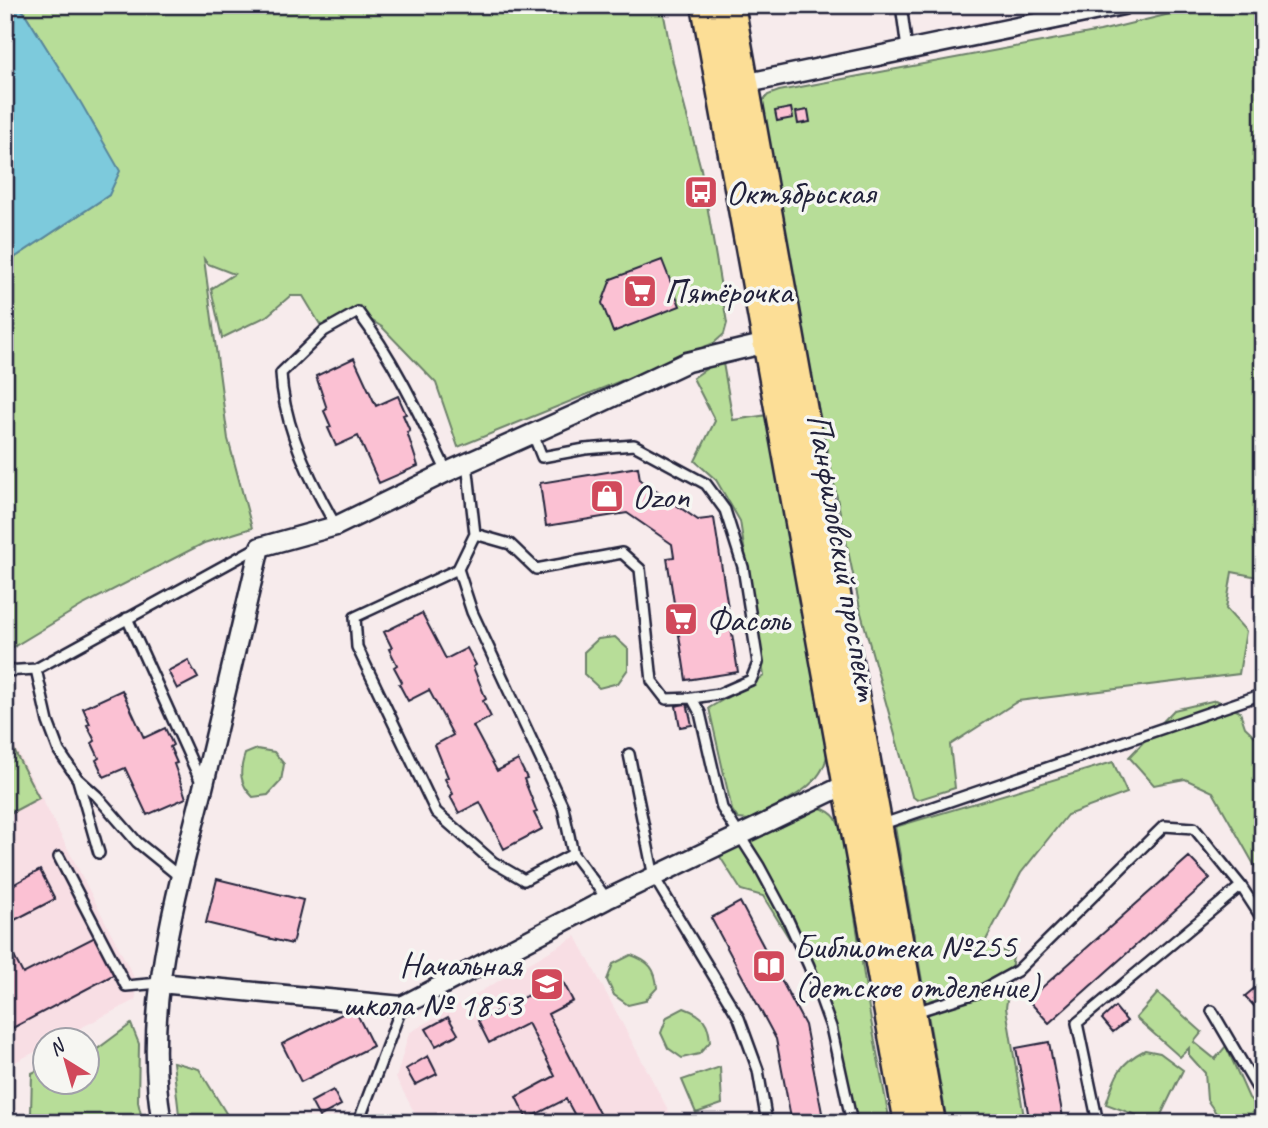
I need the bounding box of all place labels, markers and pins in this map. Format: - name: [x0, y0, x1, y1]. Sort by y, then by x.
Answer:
- place label: Октябрьская: [726, 170, 878, 215]
- bus stop icon: Октябрьская: [682, 173, 720, 211]
- place label: Пятёрочка: [664, 269, 794, 314]
- supermarket icon: Пятёрочка: [621, 272, 659, 310]
- place label: Ozon: [632, 474, 690, 519]
- shop icon: Ozon: [588, 477, 626, 515]
- place label: Фасоль: [706, 597, 792, 642]
- supermarket icon: Фасоль: [662, 600, 700, 638]
- place label: Библиотека №255 (детское отделение): [794, 924, 1042, 1009]
- place label: Начальная школа № 1853: [343, 942, 524, 1027]
- library icon: Библиотека №255 (детское отделение): [750, 947, 788, 985]
- school or university icon: Начальная школа № 1853: [528, 965, 566, 1003]

